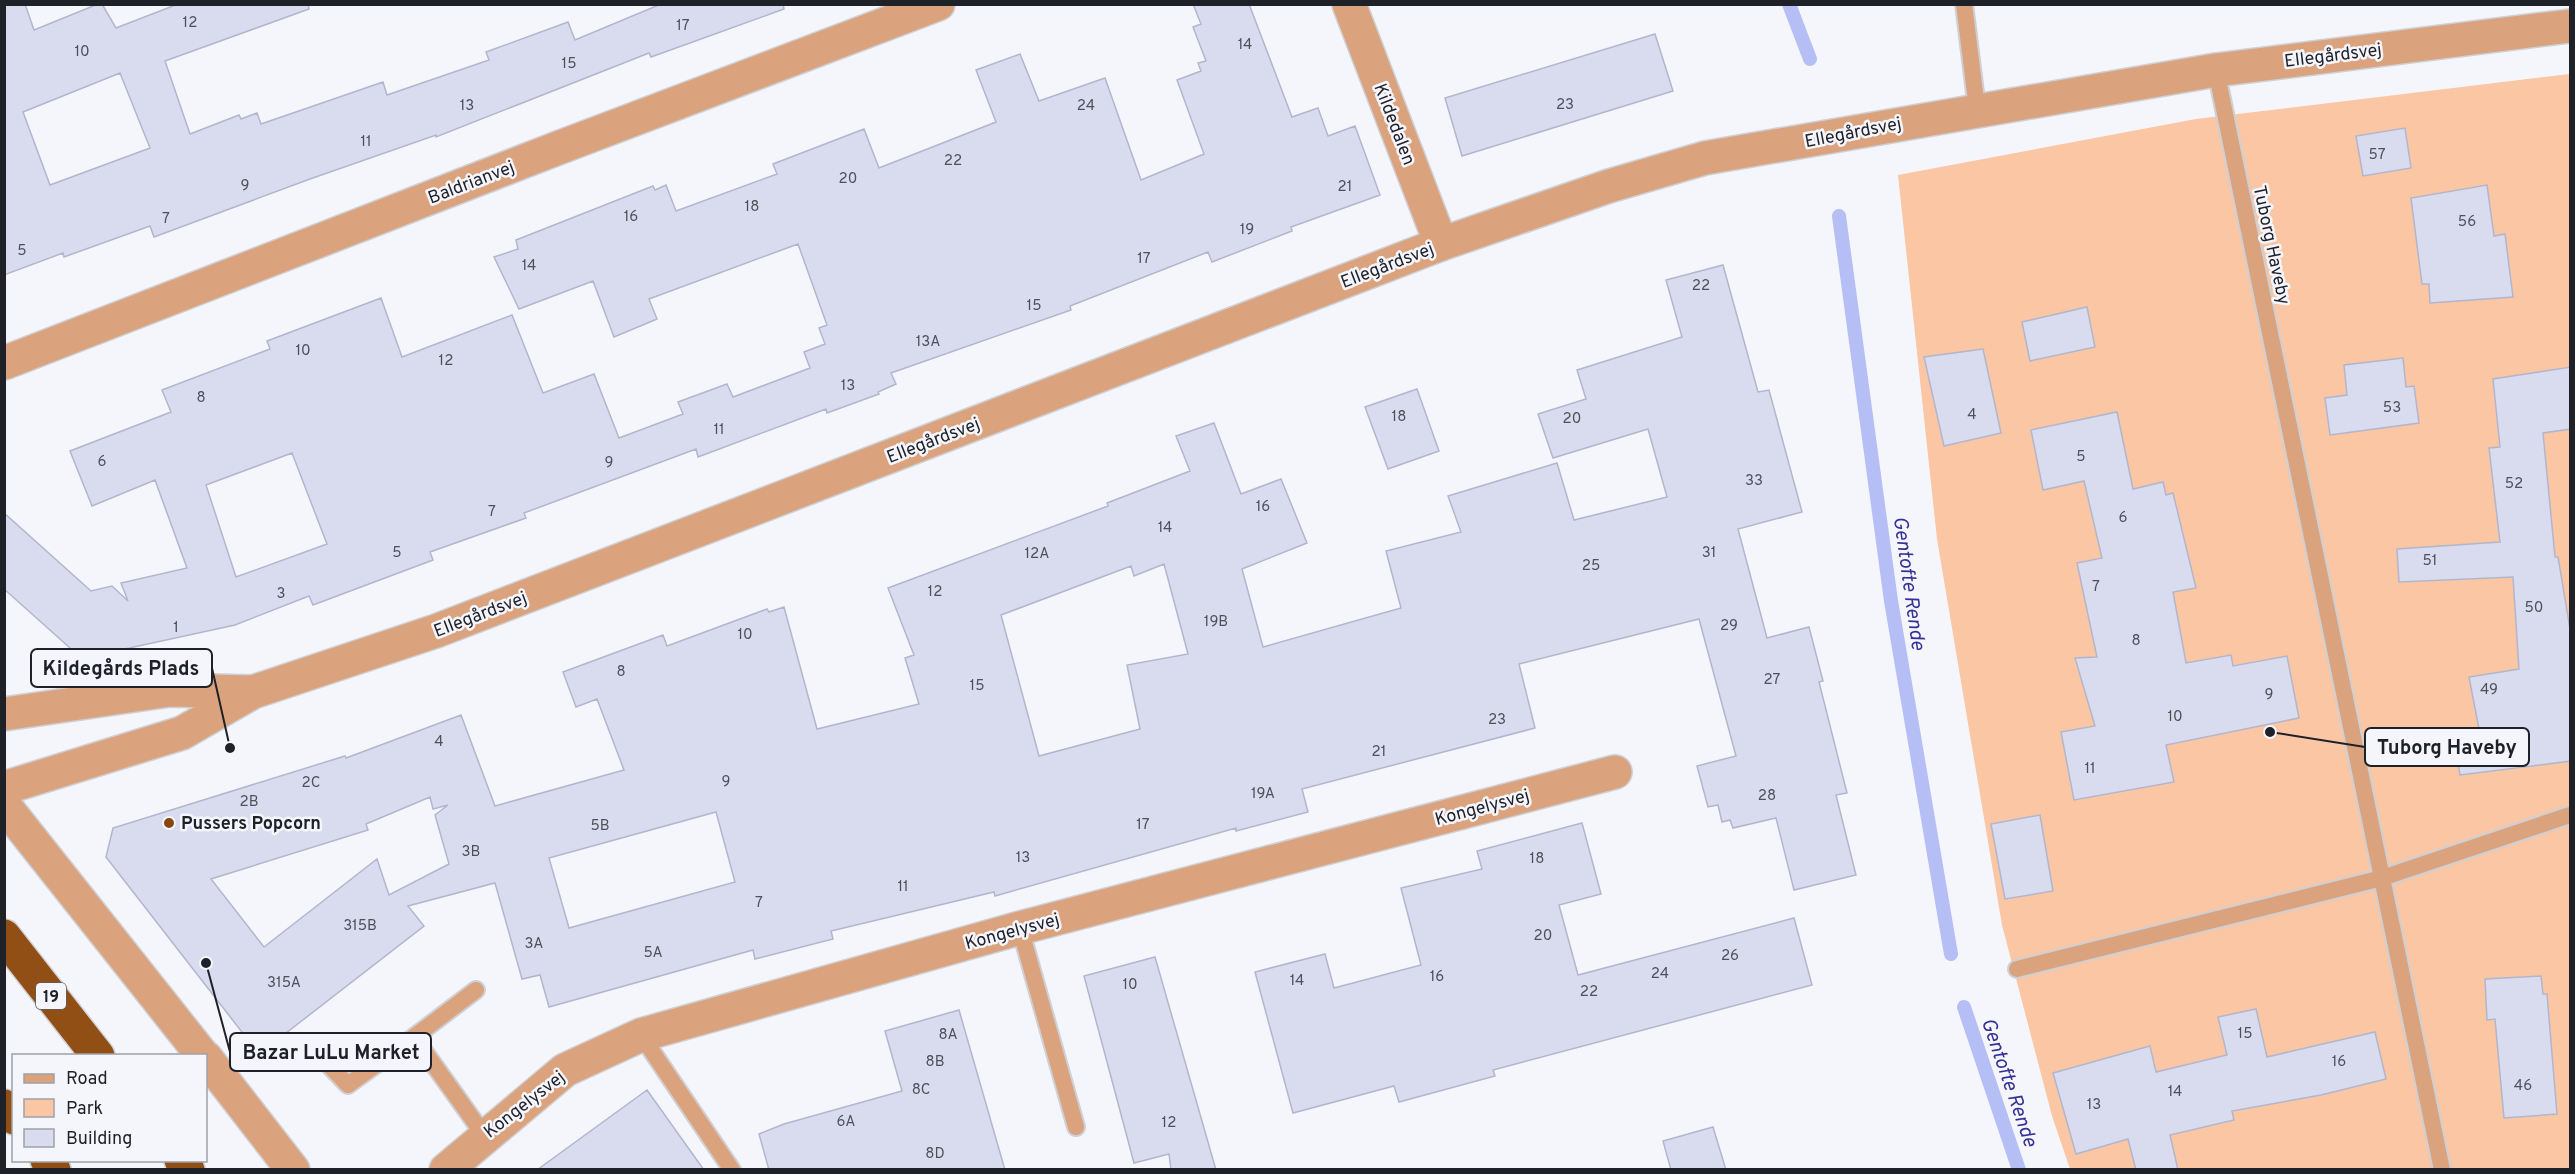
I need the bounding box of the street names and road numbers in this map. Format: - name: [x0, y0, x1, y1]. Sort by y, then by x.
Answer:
- street label: Ellegårdsvej: [2283, 39, 2383, 74]
- street label: Kildedalen: [1368, 80, 1420, 169]
- street label: Ellegårdsvej: [1803, 113, 1904, 154]
- street label: Baldrianvej: [425, 156, 518, 210]
- street label: Tuborg Haveby: [2247, 184, 2294, 307]
- street label: Ellegårdsvej: [1338, 238, 1437, 295]
- street label: Ellegårdsvej: [884, 413, 983, 470]
- street label: Ellegårdsvej: [431, 587, 530, 644]
- street label: Kongelysvej: [1433, 785, 1532, 832]
- street label: Kongelysvej: [963, 909, 1062, 956]
- road number: 19: [36, 983, 66, 1009]
- street label: Kongelysvej: [480, 1066, 570, 1144]

